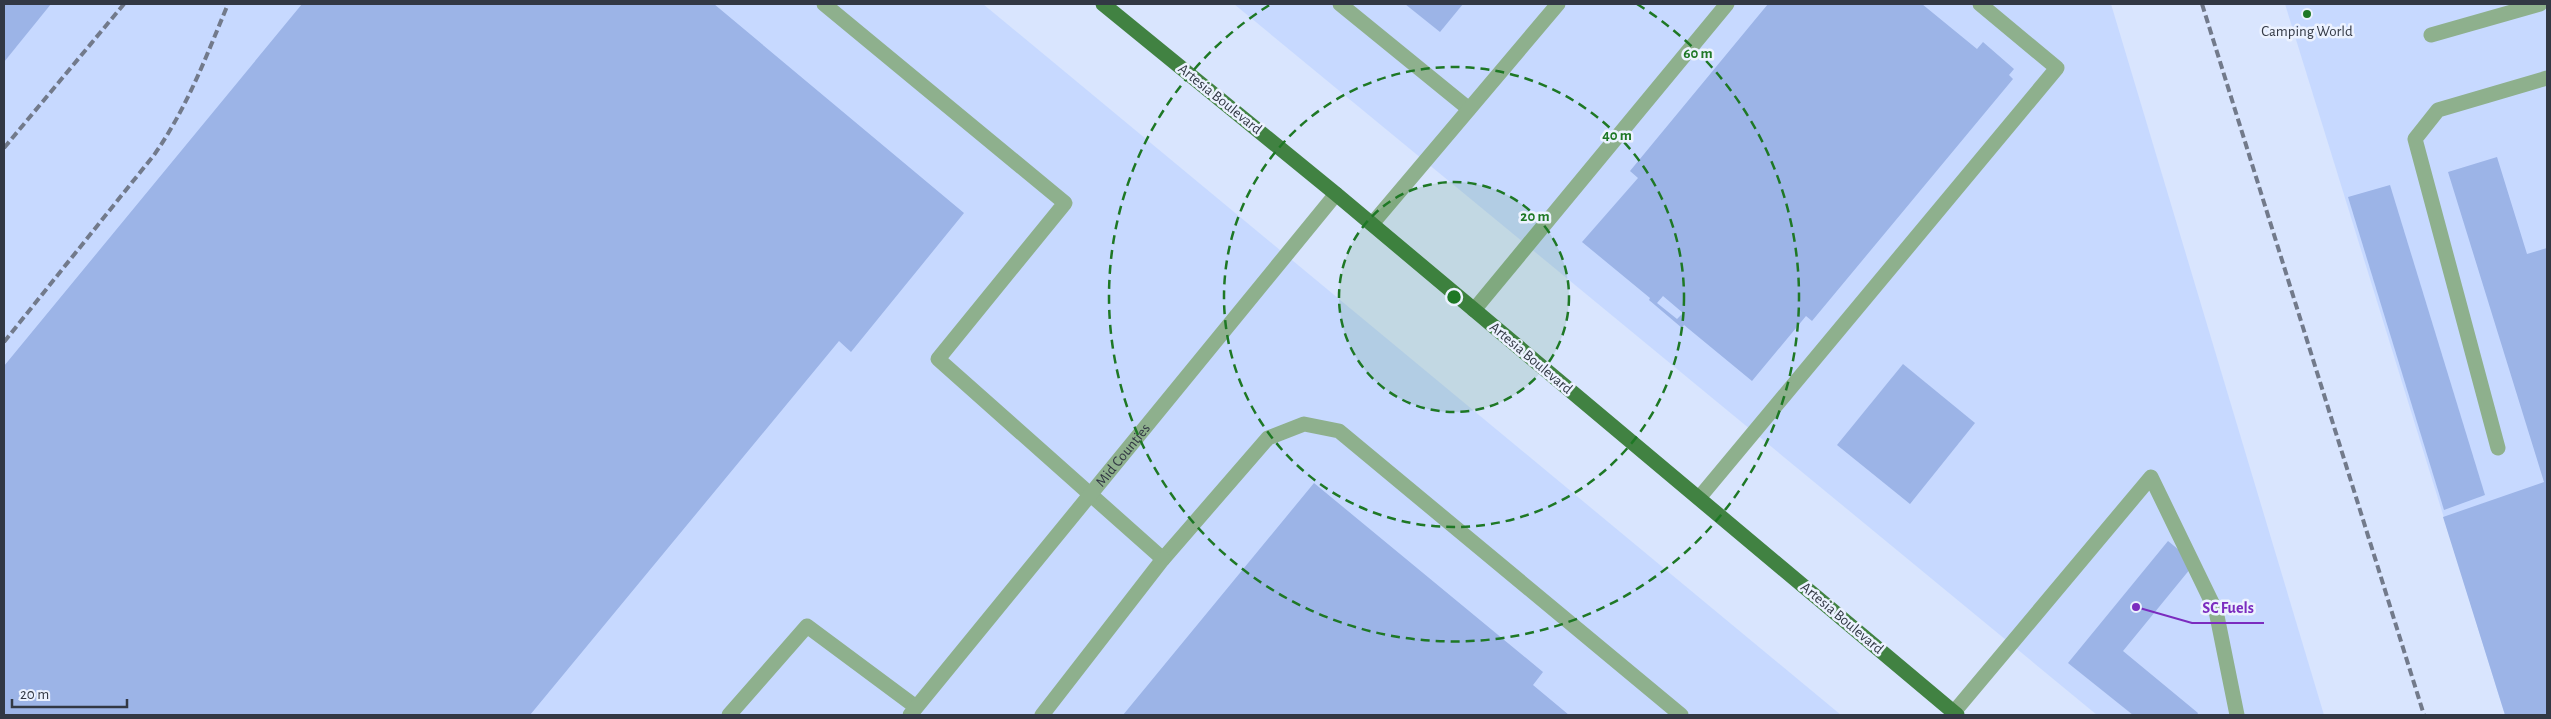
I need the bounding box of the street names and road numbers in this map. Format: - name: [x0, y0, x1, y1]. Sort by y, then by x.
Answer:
- street label: Artesia Boulevard: [1175, 61, 1265, 137]
- street label: Artesia Boulevard: [1487, 319, 1575, 397]
- street label: Mid Counties: [1093, 420, 1153, 489]
- street label: Artesia Boulevard: [1798, 579, 1886, 657]

